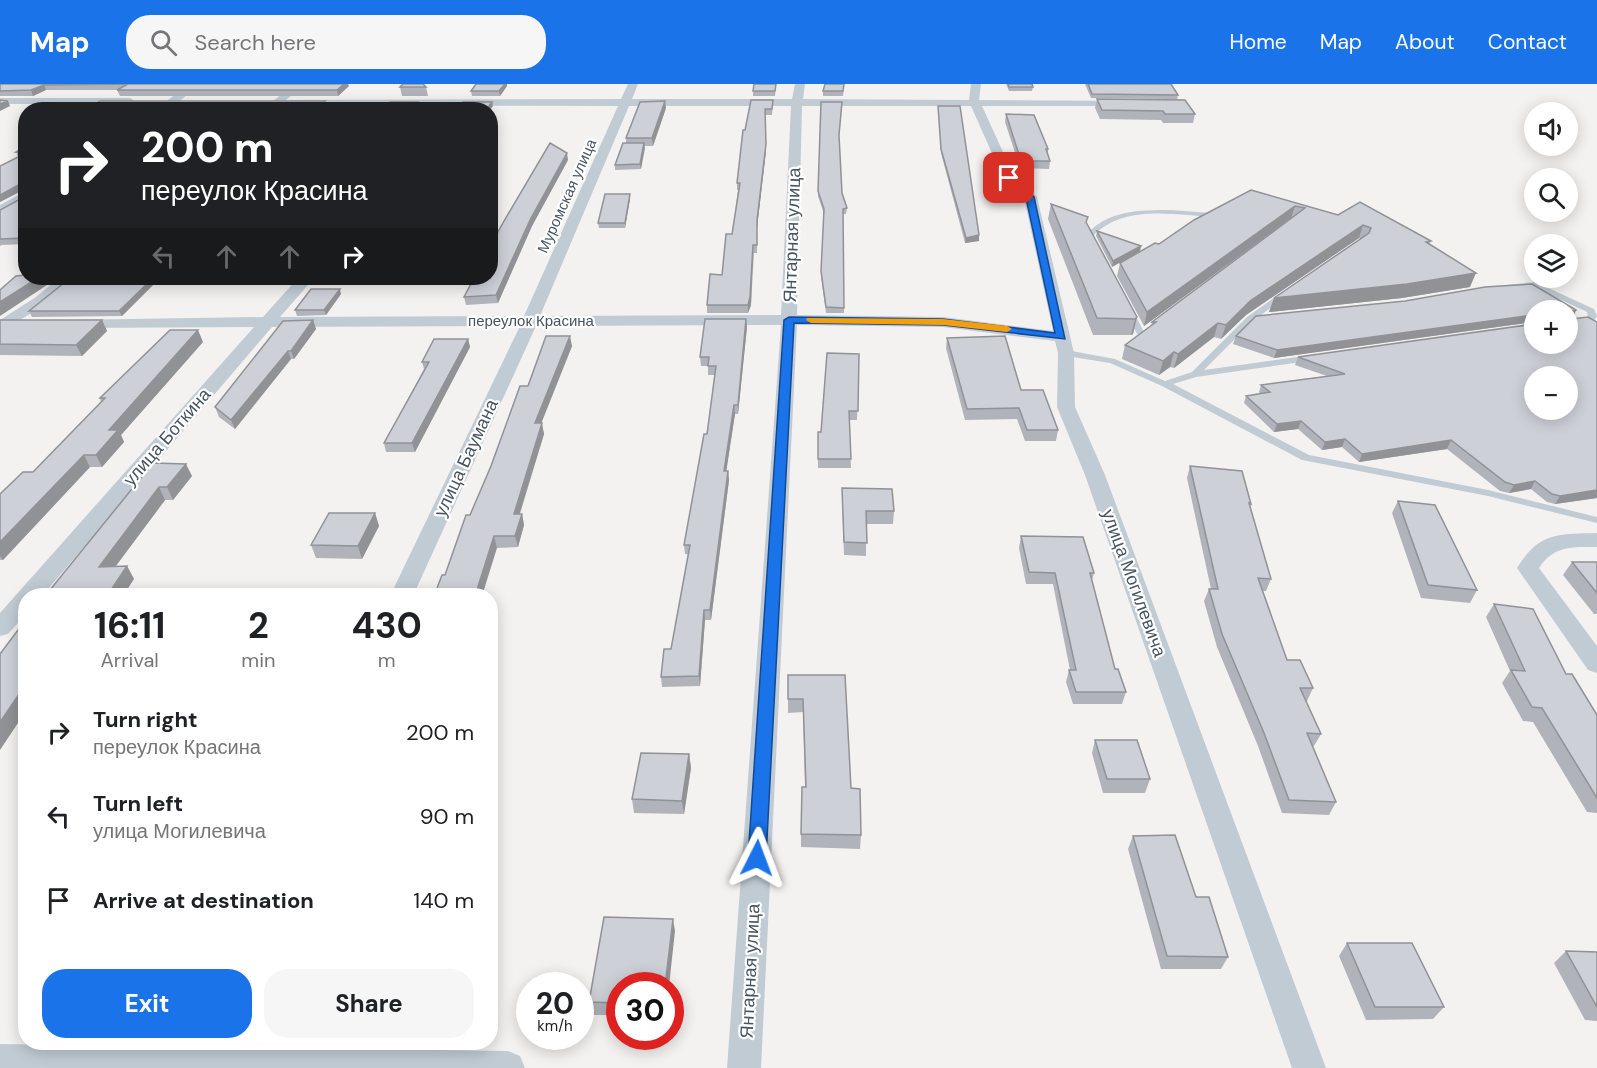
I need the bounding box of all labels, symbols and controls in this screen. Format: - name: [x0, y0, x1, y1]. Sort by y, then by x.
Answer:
- search box: [126, 15, 546, 69]
- text: Map: [30, 24, 90, 61]
- icon: search: [147, 26, 180, 59]
- text: Search here: [195, 28, 316, 57]
- text: Home: [1229, 28, 1287, 56]
- text: Map: [1320, 28, 1362, 56]
- text: About: [1395, 28, 1455, 56]
- text: Contact: [1488, 28, 1567, 56]
- map controls: [1524, 102, 1578, 420]
- button: sound: [1524, 102, 1578, 156]
- text: 200 m: [141, 120, 274, 175]
- icon: right: [42, 126, 120, 204]
- street label: Муромская улица: [533, 135, 601, 256]
- pin: [983, 152, 1034, 203]
- icon: arrive: [992, 161, 1025, 194]
- street label: Янтарная улица: [778, 166, 806, 303]
- button: search: [1524, 168, 1578, 222]
- text: переулок Красина: [141, 173, 368, 208]
- button: layers: [1524, 234, 1578, 288]
- icon: left: [147, 240, 180, 273]
- icon: ahead: [210, 240, 243, 273]
- icon: ahead: [273, 240, 306, 273]
- icon: right: [336, 240, 369, 273]
- button: +: [1524, 300, 1578, 354]
- street label: переулок Красина: [468, 311, 595, 331]
- button: −: [1524, 366, 1578, 420]
- street label: улица Боткина: [118, 382, 217, 491]
- street label: улица Баумана: [428, 394, 504, 521]
- street label: улица Могилевича: [1096, 506, 1172, 661]
- text: 16:11: [94, 602, 165, 649]
- text: 2: [248, 602, 269, 649]
- text: 430: [351, 602, 422, 649]
- text: Arrival: [101, 647, 159, 673]
- text: min: [241, 647, 275, 673]
- text: m: [378, 647, 396, 673]
- text: Turn right: [93, 705, 198, 734]
- icon: right: [42, 716, 75, 749]
- text: 200 m: [406, 718, 474, 747]
- text: переулок Красина: [93, 734, 261, 760]
- text: Turn left: [93, 789, 183, 818]
- icon: left: [42, 800, 75, 833]
- text: 90 m: [420, 802, 474, 831]
- text: улица Могилевича: [93, 818, 266, 844]
- position arrow: [725, 826, 789, 890]
- icon: arrive: [42, 884, 75, 917]
- text: Arrive at destination: [93, 886, 314, 915]
- text: 140 m: [413, 886, 474, 915]
- street label: Янтарная улица: [734, 902, 766, 1039]
- button: Exit: [42, 969, 252, 1038]
- button: Share: [264, 969, 474, 1038]
- speed limit sign: 30: [606, 972, 684, 1050]
- text: 20: [536, 984, 574, 1023]
- text: km/h: [537, 1016, 573, 1036]

